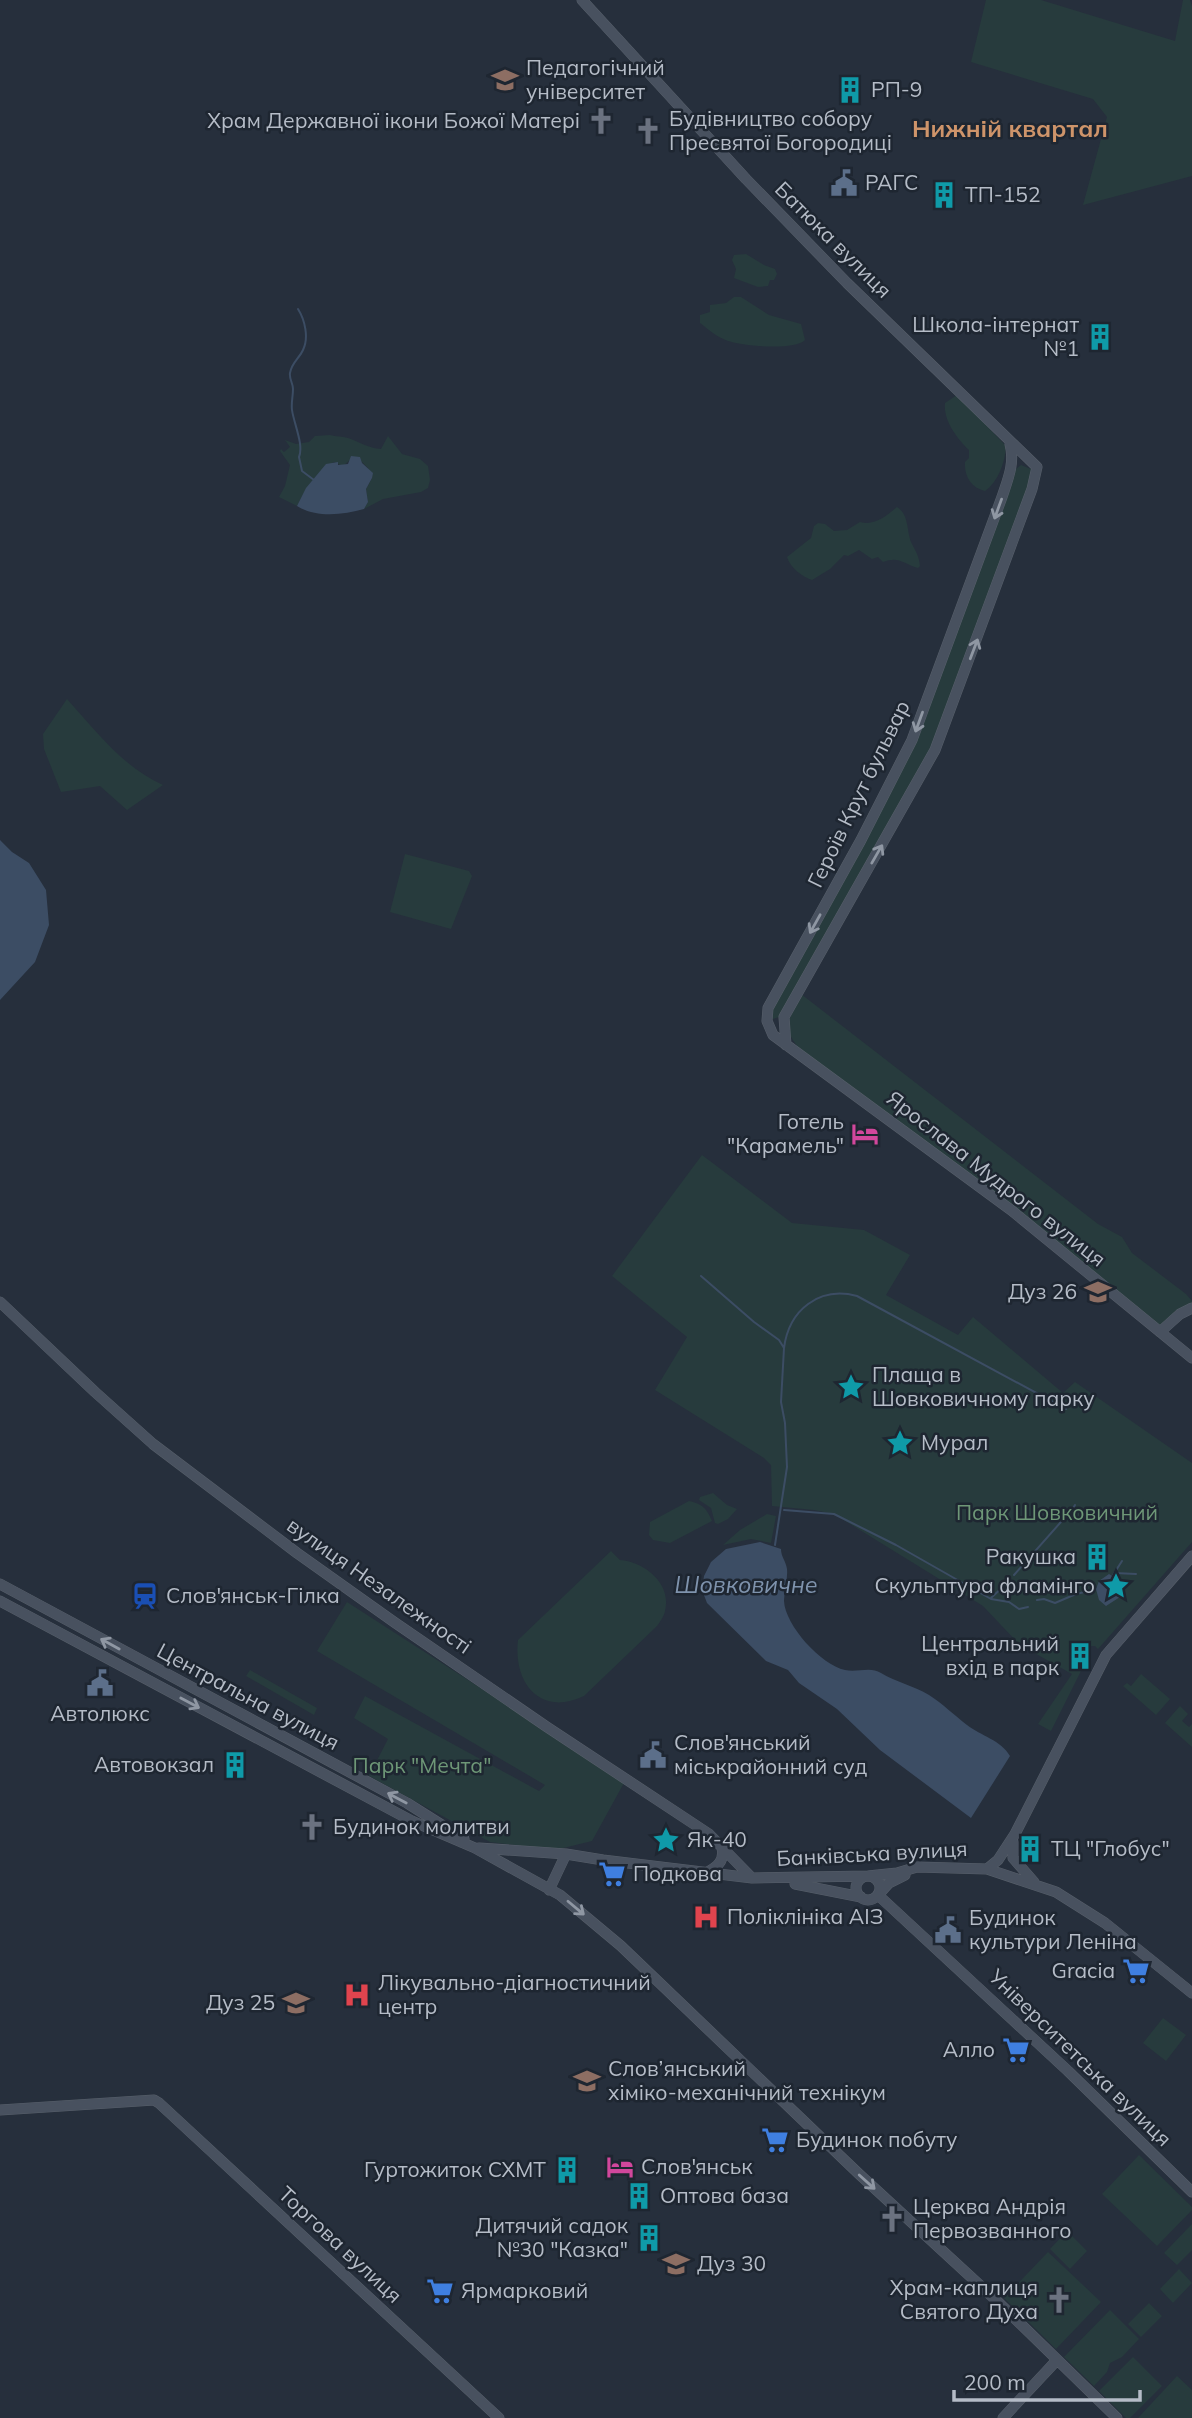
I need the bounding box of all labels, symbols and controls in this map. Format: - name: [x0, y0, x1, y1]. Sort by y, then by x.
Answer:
- place label: Педагогічний університет: [526, 54, 665, 104]
- school or university icon: Педагогічний університет: [490, 65, 520, 95]
- building icon: РП-9: [835, 75, 865, 105]
- place label: РП-9: [871, 76, 922, 102]
- place label: Будівництво собору Пресвятої Богородиці: [669, 105, 892, 155]
- church icon: Храм Державної ікони Божої Матері: [586, 106, 616, 136]
- place label: Храм Державної ікони Божої Матері: [207, 107, 580, 133]
- district label: Нижній квартал: [912, 113, 1108, 143]
- church icon: Будівництво собору Пресвятої Богородиці: [633, 116, 663, 146]
- public building icon: РАГС: [829, 168, 859, 198]
- place label: РАГС: [865, 169, 918, 195]
- street label: Батюка вулиця: [770, 176, 897, 303]
- building icon: ТП-152: [929, 180, 959, 210]
- place label: ТП-152: [965, 181, 1041, 207]
- place label: Школа-інтернат №1: [912, 311, 1079, 361]
- building icon: Школа-інтернат №1: [1085, 322, 1115, 352]
- one-way arrow: [990, 497, 1003, 519]
- one-way arrow: [968, 638, 981, 660]
- street label: Героїв Крут бульвар: [801, 696, 915, 891]
- one-way arrow: [911, 711, 924, 733]
- one-way arrow: [871, 844, 884, 865]
- one-way arrow: [808, 914, 822, 934]
- street label: Ярослава Мудрого вулиця: [882, 1085, 1111, 1272]
- place label: Готель "Карамель": [727, 1108, 844, 1158]
- hotel icon: Готель "Карамель": [850, 1119, 880, 1149]
- school or university icon: Дуз 26: [1083, 1277, 1113, 1307]
- place label: Дуз 26: [1008, 1278, 1077, 1304]
- place label: Плаща в Шовковичному парку: [872, 1361, 1095, 1411]
- place icon: Плаща в Шовковичному парку: [836, 1372, 866, 1402]
- place icon: Мурал: [885, 1428, 915, 1458]
- place label: Мурал: [921, 1429, 988, 1455]
- park label: Парк Шовковичний: [956, 1499, 1158, 1525]
- street label: вулиця Незалежності: [282, 1512, 477, 1659]
- building icon: Ракушка: [1082, 1542, 1112, 1572]
- place label: Ракушка: [986, 1543, 1076, 1569]
- water label: Шовковичне: [675, 1570, 817, 1599]
- place icon: Скульптура фламінго: [1101, 1571, 1131, 1601]
- place label: Скульптура фламінго: [874, 1572, 1095, 1598]
- station icon: Слов'янськ-Гілка: [130, 1581, 160, 1611]
- place label: Слов'янськ-Гілка: [166, 1582, 340, 1608]
- place label: Центральний вхід в парк: [921, 1630, 1060, 1680]
- one-way arrow: [101, 1637, 121, 1651]
- street label: Центральна вулиця: [153, 1637, 344, 1755]
- building icon: Центральний вхід в парк: [1065, 1641, 1095, 1671]
- public building icon: Автолюкс: [85, 1668, 115, 1698]
- one-way arrow: [179, 1696, 199, 1710]
- place label: Автолюкс: [50, 1700, 150, 1726]
- place label: Слов'янський міськрайонний суд: [674, 1729, 867, 1779]
- public building icon: Слов'янський міськрайонний суд: [638, 1740, 668, 1770]
- building icon: Автовокзал: [220, 1750, 250, 1780]
- place label: Автовокзал: [94, 1751, 214, 1777]
- park label: Парк "Мечта": [353, 1752, 491, 1778]
- one-way arrow: [387, 1791, 408, 1804]
- church icon: Будинок молитви: [297, 1812, 327, 1842]
- place label: Будинок молитви: [333, 1813, 510, 1839]
- place icon: Як-40: [651, 1825, 681, 1855]
- place label: Як-40: [687, 1826, 747, 1852]
- building icon: ТЦ "Глобус": [1015, 1834, 1045, 1864]
- street label: Банківська вулиця: [776, 1835, 968, 1871]
- place label: ТЦ "Глобус": [1051, 1835, 1170, 1861]
- supermarket icon: Подкова: [597, 1859, 627, 1889]
- place label: Подкова: [633, 1860, 722, 1886]
- one-way arrow: [566, 1900, 584, 1916]
- hospital icon: Поліклініка АІЗ: [691, 1902, 721, 1932]
- place label: Поліклініка АІЗ: [727, 1903, 883, 1929]
- place label: Будинок культури Леніна: [969, 1904, 1137, 1954]
- public building icon: Будинок культури Леніна: [933, 1915, 963, 1945]
- supermarket icon: Gracia: [1121, 1956, 1151, 1986]
- place label: Gracia: [1052, 1957, 1115, 1983]
- street label: Університетська вулиця: [983, 1963, 1177, 2151]
- place label: Лікувально-діагностичний центр: [378, 1969, 651, 2019]
- hospital icon: Лікувально-діагностичний центр: [342, 1980, 372, 2010]
- school or university icon: Дуз 25: [281, 1988, 311, 2018]
- place label: Дуз 25: [206, 1989, 275, 2015]
- supermarket icon: Алло: [1001, 2035, 1031, 2065]
- place label: Алло: [943, 2036, 995, 2062]
- place label: Слов’янський хіміко-механічний технікум: [608, 2055, 886, 2105]
- school or university icon: Слов’янський хіміко-механічний технікум: [572, 2066, 602, 2096]
- supermarket icon: Будинок побуту: [760, 2125, 790, 2155]
- place label: Будинок побуту: [796, 2126, 957, 2152]
- hotel icon: Слов'янськ: [605, 2152, 635, 2182]
- place label: Слов'янськ: [641, 2153, 753, 2179]
- building icon: Гуртожиток СХМТ: [552, 2155, 582, 2185]
- place label: Гуртожиток СХМТ: [364, 2156, 546, 2182]
- one-way arrow: [858, 2173, 875, 2190]
- street label: Торгова вулиця: [274, 2180, 408, 2308]
- building icon: Оптова база: [624, 2181, 654, 2211]
- place label: Оптова база: [660, 2182, 789, 2208]
- place label: Церква Андрія Первозванного: [913, 2193, 1072, 2243]
- church icon: Церква Андрія Первозванного: [877, 2204, 907, 2234]
- place label: Дитячий садок №30 "Казка": [476, 2212, 629, 2262]
- building icon: Дитячий садок №30 "Казка": [634, 2223, 664, 2253]
- school or university icon: Дуз 30: [661, 2249, 691, 2279]
- place label: Дуз 30: [697, 2250, 766, 2276]
- place label: Храм-каплиця Святого Духа: [890, 2274, 1038, 2324]
- supermarket icon: Ярмарковий: [425, 2276, 455, 2306]
- place label: Ярмарковий: [461, 2277, 588, 2303]
- church icon: Храм-каплиця Святого Духа: [1044, 2285, 1074, 2315]
- scale bar: [954, 2358, 1140, 2402]
- text: 200 m: [964, 2369, 1026, 2395]

